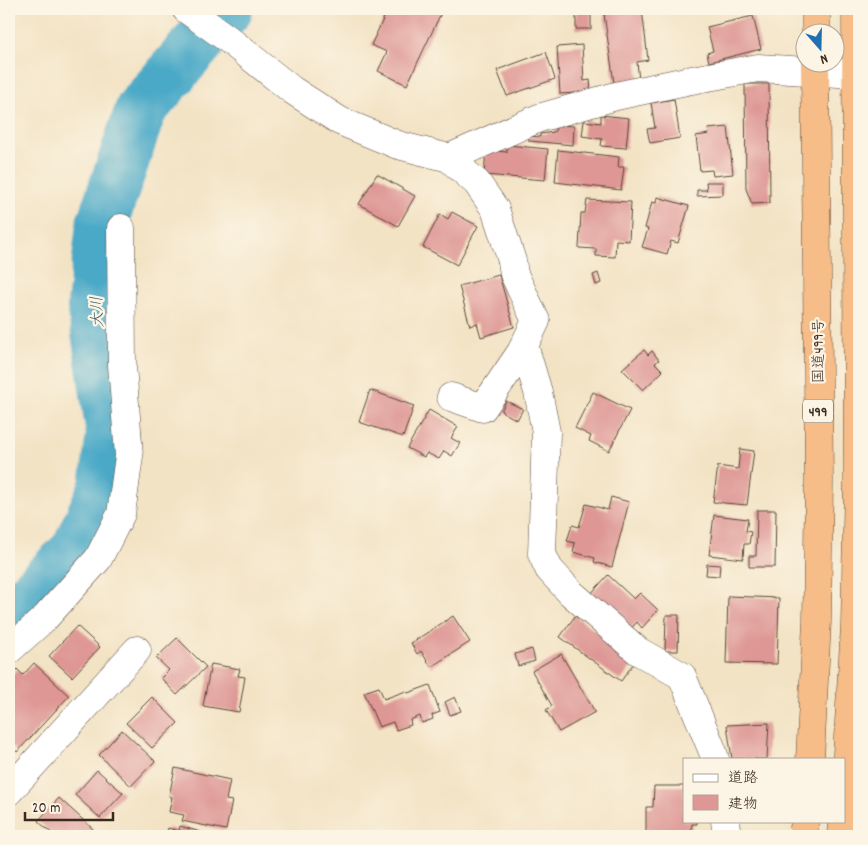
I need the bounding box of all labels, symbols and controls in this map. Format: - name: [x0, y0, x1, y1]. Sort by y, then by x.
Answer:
- north arrow: [796, 22, 846, 72]
- text: N: [817, 48, 830, 69]
- water label: 大川: [86, 295, 111, 328]
- street label: 国道499号: [809, 319, 831, 383]
- road number: 499: [803, 400, 833, 422]
- legend: [683, 758, 846, 822]
- text: 道路: [728, 768, 758, 790]
- scale bar: [25, 790, 112, 822]
- text: 建物: [728, 794, 758, 816]
- text: 20 m: [32, 798, 60, 820]

